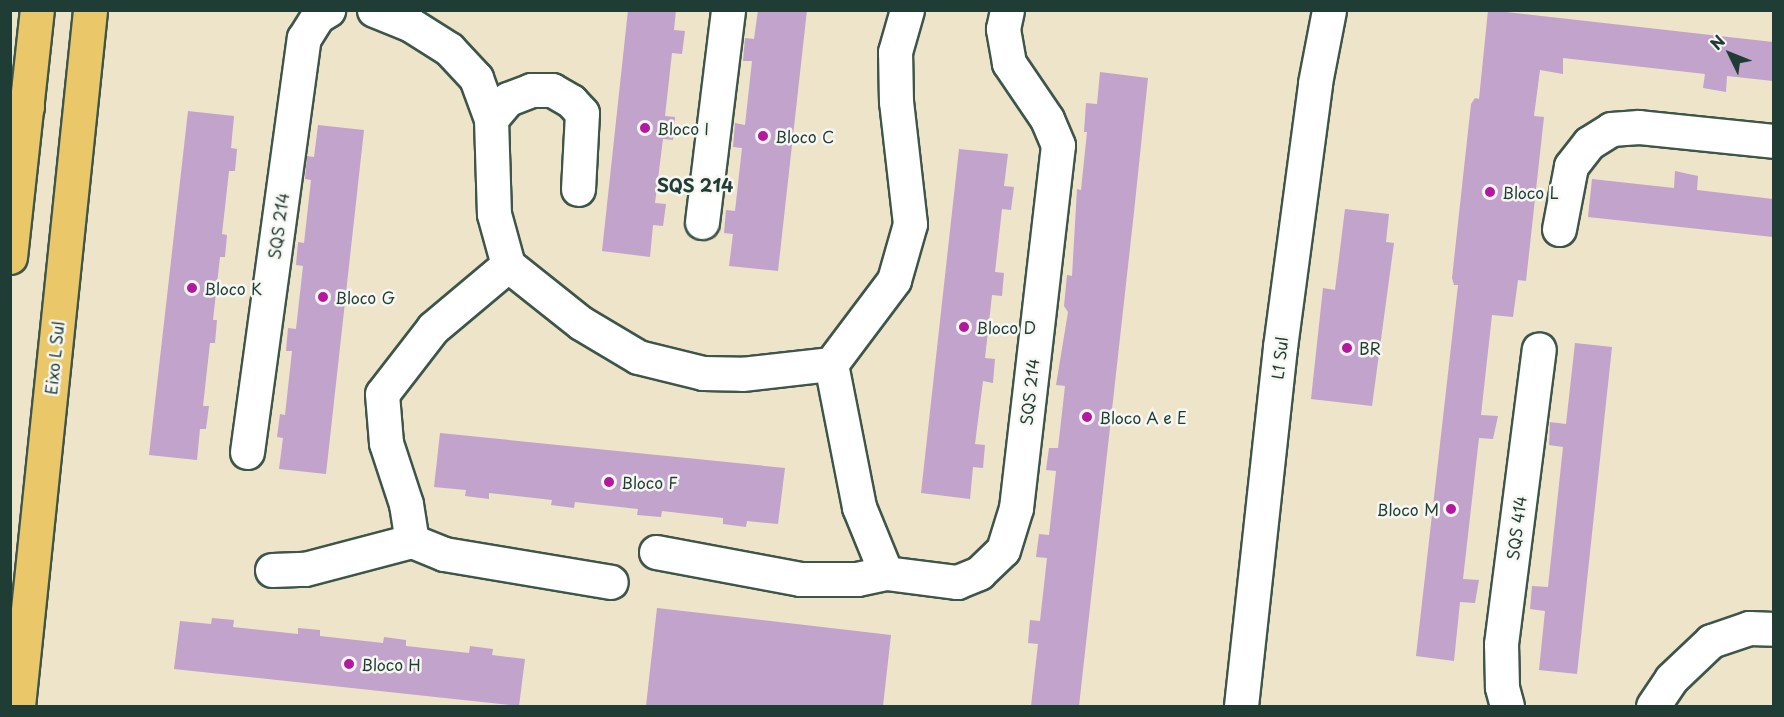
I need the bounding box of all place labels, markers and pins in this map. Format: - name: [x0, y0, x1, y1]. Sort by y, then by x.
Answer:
- place label: Bloco I: [657, 118, 709, 138]
- marker: Bloco I: [638, 121, 652, 135]
- place label: Bloco C: [775, 126, 835, 146]
- marker: Bloco C: [756, 129, 770, 143]
- place label: Bloco L: [1502, 182, 1559, 202]
- marker: Bloco L: [1483, 185, 1497, 199]
- place label: Bloco K: [204, 278, 262, 298]
- marker: Bloco K: [185, 281, 199, 295]
- place label: Bloco G: [335, 287, 396, 307]
- marker: Bloco G: [316, 290, 330, 304]
- place label: Bloco D: [976, 317, 1036, 337]
- marker: Bloco D: [957, 320, 971, 334]
- place label: BR: [1359, 338, 1381, 358]
- marker: BR: [1340, 341, 1354, 355]
- place label: Bloco A e E: [1099, 407, 1187, 427]
- marker: Bloco A e E: [1080, 410, 1094, 424]
- place label: Bloco F: [621, 472, 677, 492]
- marker: Bloco F: [602, 475, 616, 489]
- place label: Bloco M: [1377, 499, 1439, 519]
- marker: Bloco M: [1444, 502, 1458, 516]
- place label: Bloco H: [361, 654, 421, 674]
- marker: Bloco H: [342, 657, 356, 671]

